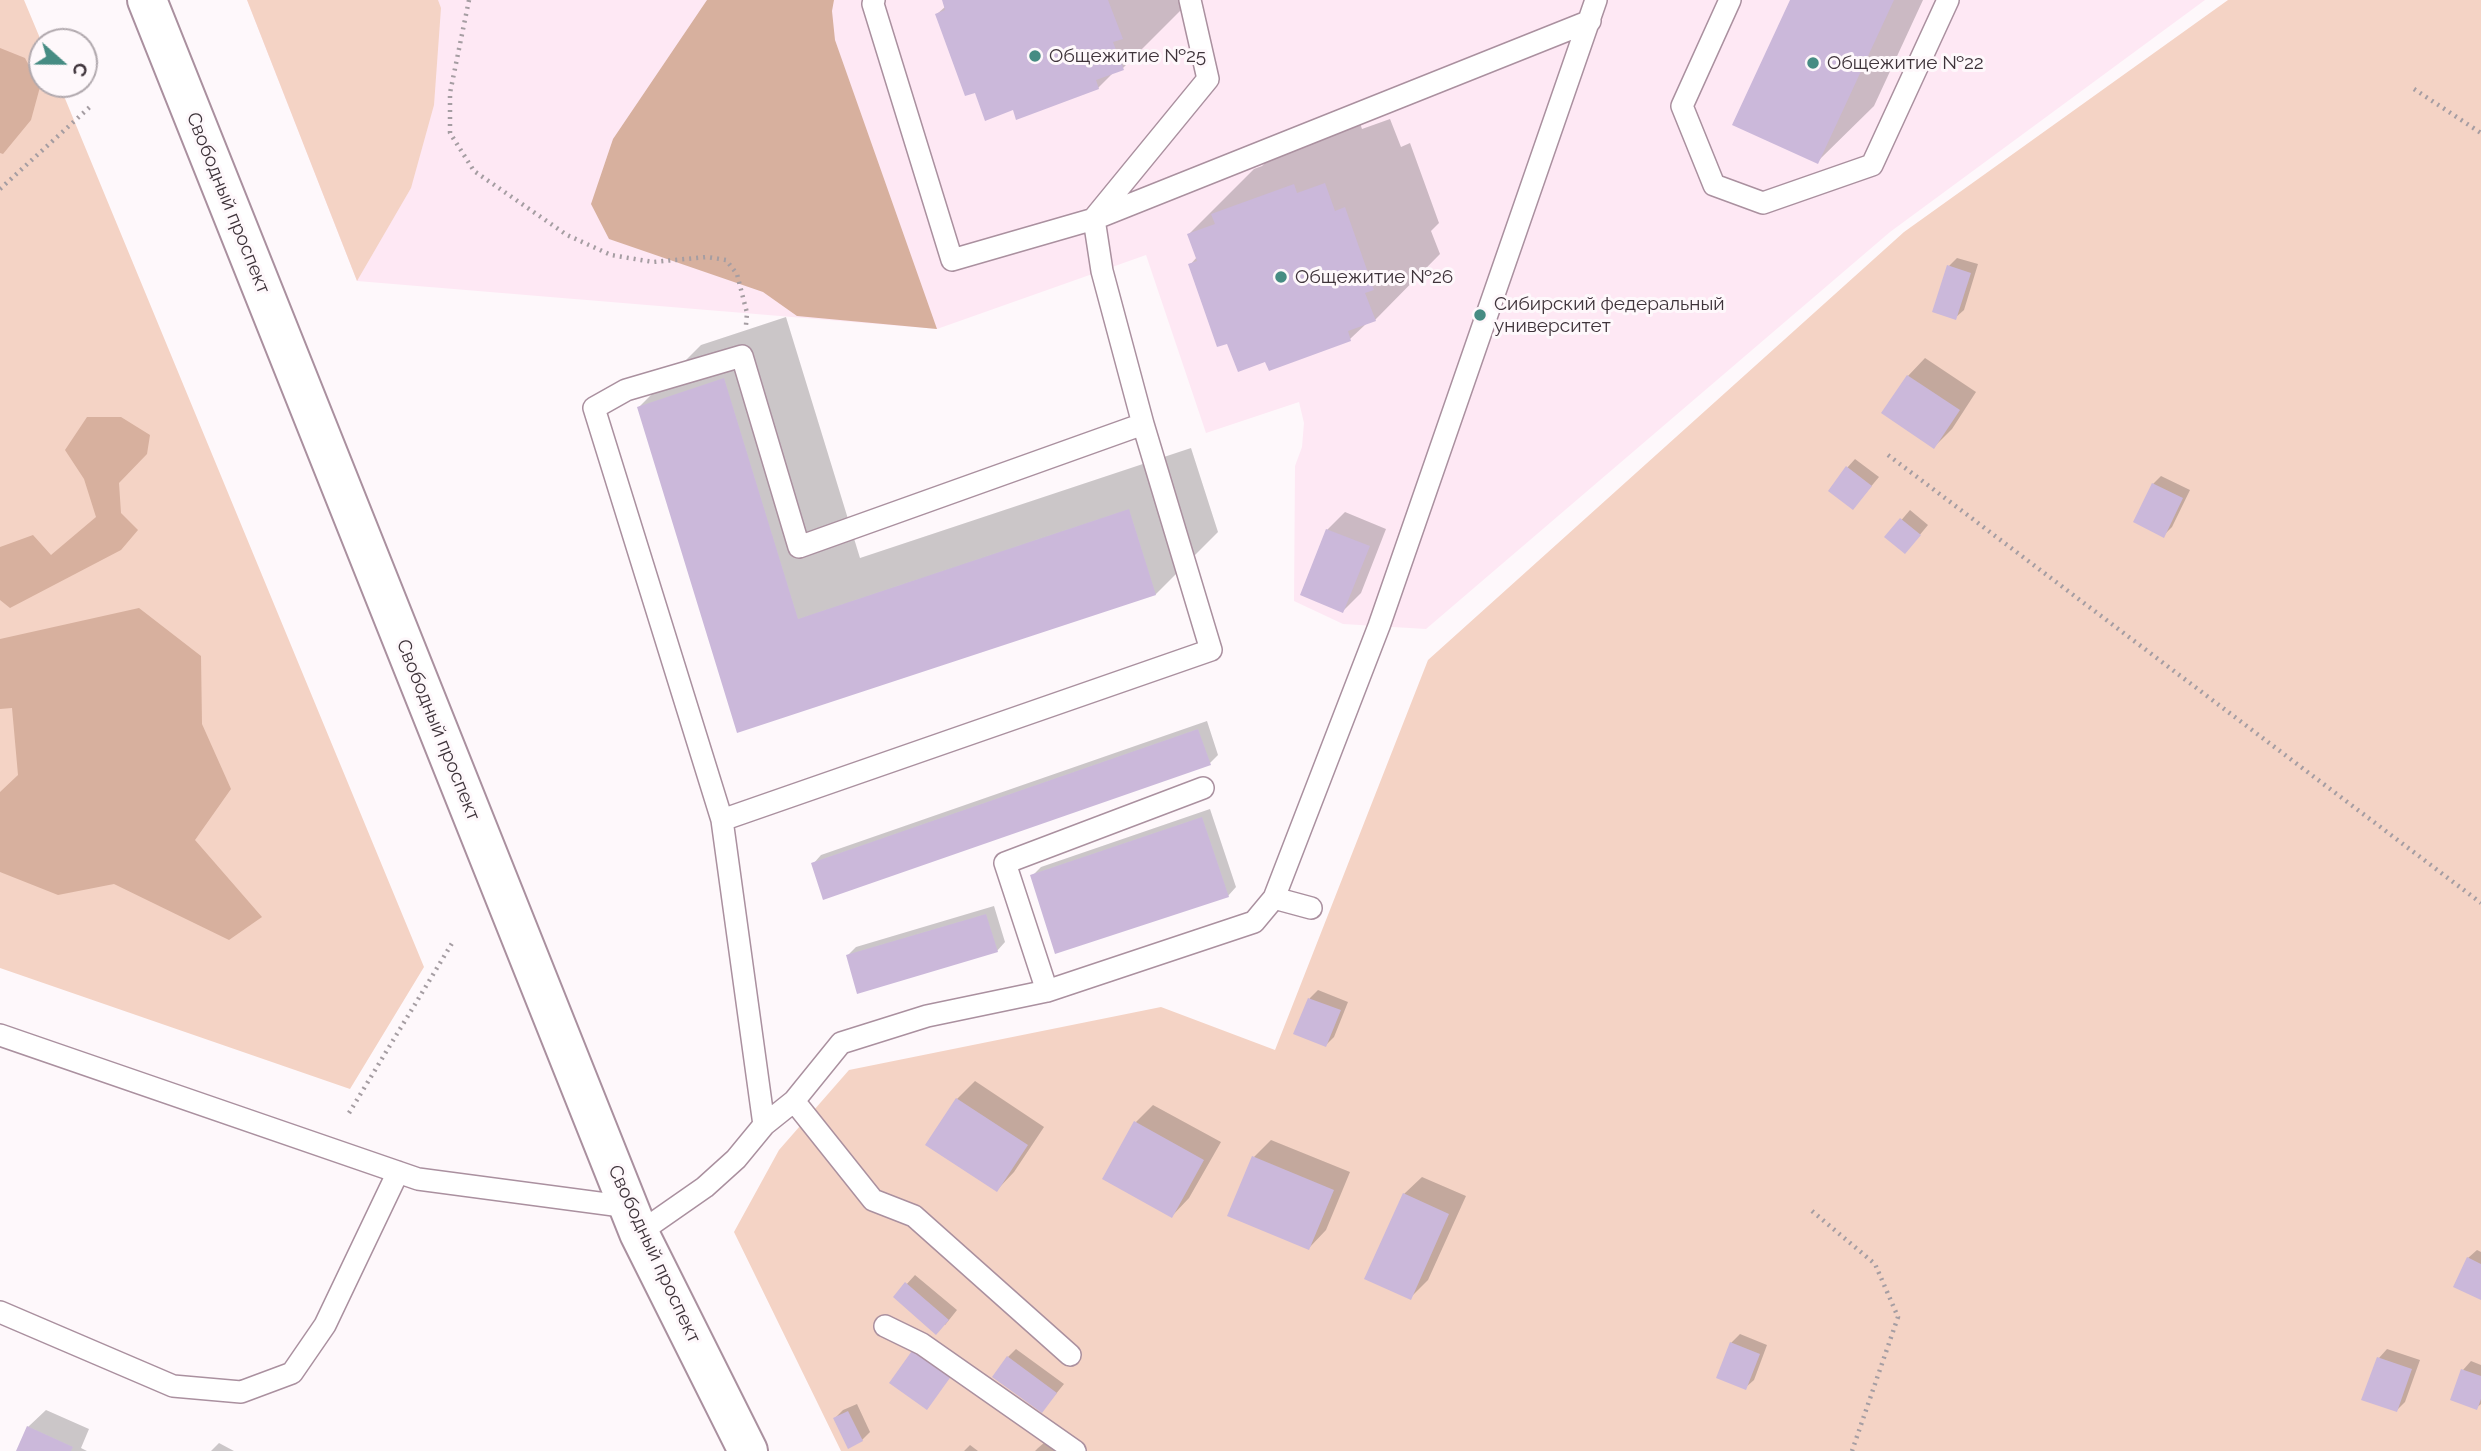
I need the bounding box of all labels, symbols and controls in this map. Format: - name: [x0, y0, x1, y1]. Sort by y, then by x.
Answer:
- north arrow: [28, 28, 98, 98]
- place label: Общежитие №25: [1049, 45, 1206, 67]
- marker: Общежитие №25: [1027, 48, 1043, 64]
- place label: Общежитие №22: [1827, 52, 1984, 74]
- marker: Общежитие №22: [1805, 55, 1821, 71]
- text: С: [68, 60, 93, 80]
- street label: Свободный проспект: [181, 109, 275, 297]
- place label: Общежитие №26: [1295, 266, 1453, 288]
- marker: Общежитие №26: [1273, 269, 1289, 285]
- place label: Сибирский федеральный университет: [1494, 293, 1725, 337]
- marker: Сибирский федеральный университет: [1472, 307, 1488, 323]
- street label: Свободный проспект: [391, 636, 485, 824]
- street label: Свободный проспект: [603, 1161, 705, 1347]

